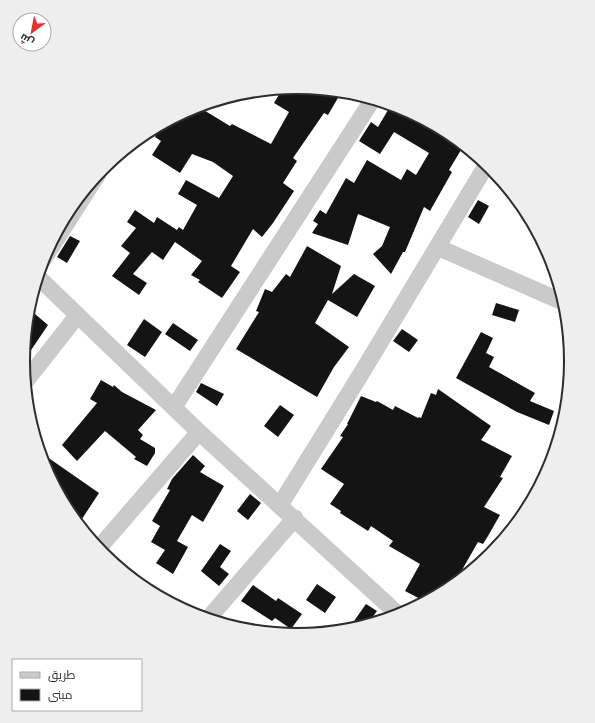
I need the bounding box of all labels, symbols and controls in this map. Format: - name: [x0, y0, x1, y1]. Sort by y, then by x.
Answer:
- north arrow: [12, 12, 52, 52]
- text: ش: [17, 31, 36, 50]
- legend: [12, 659, 142, 711]
- text: طريق: [48, 667, 76, 682]
- text: مبنى: [48, 687, 73, 702]

